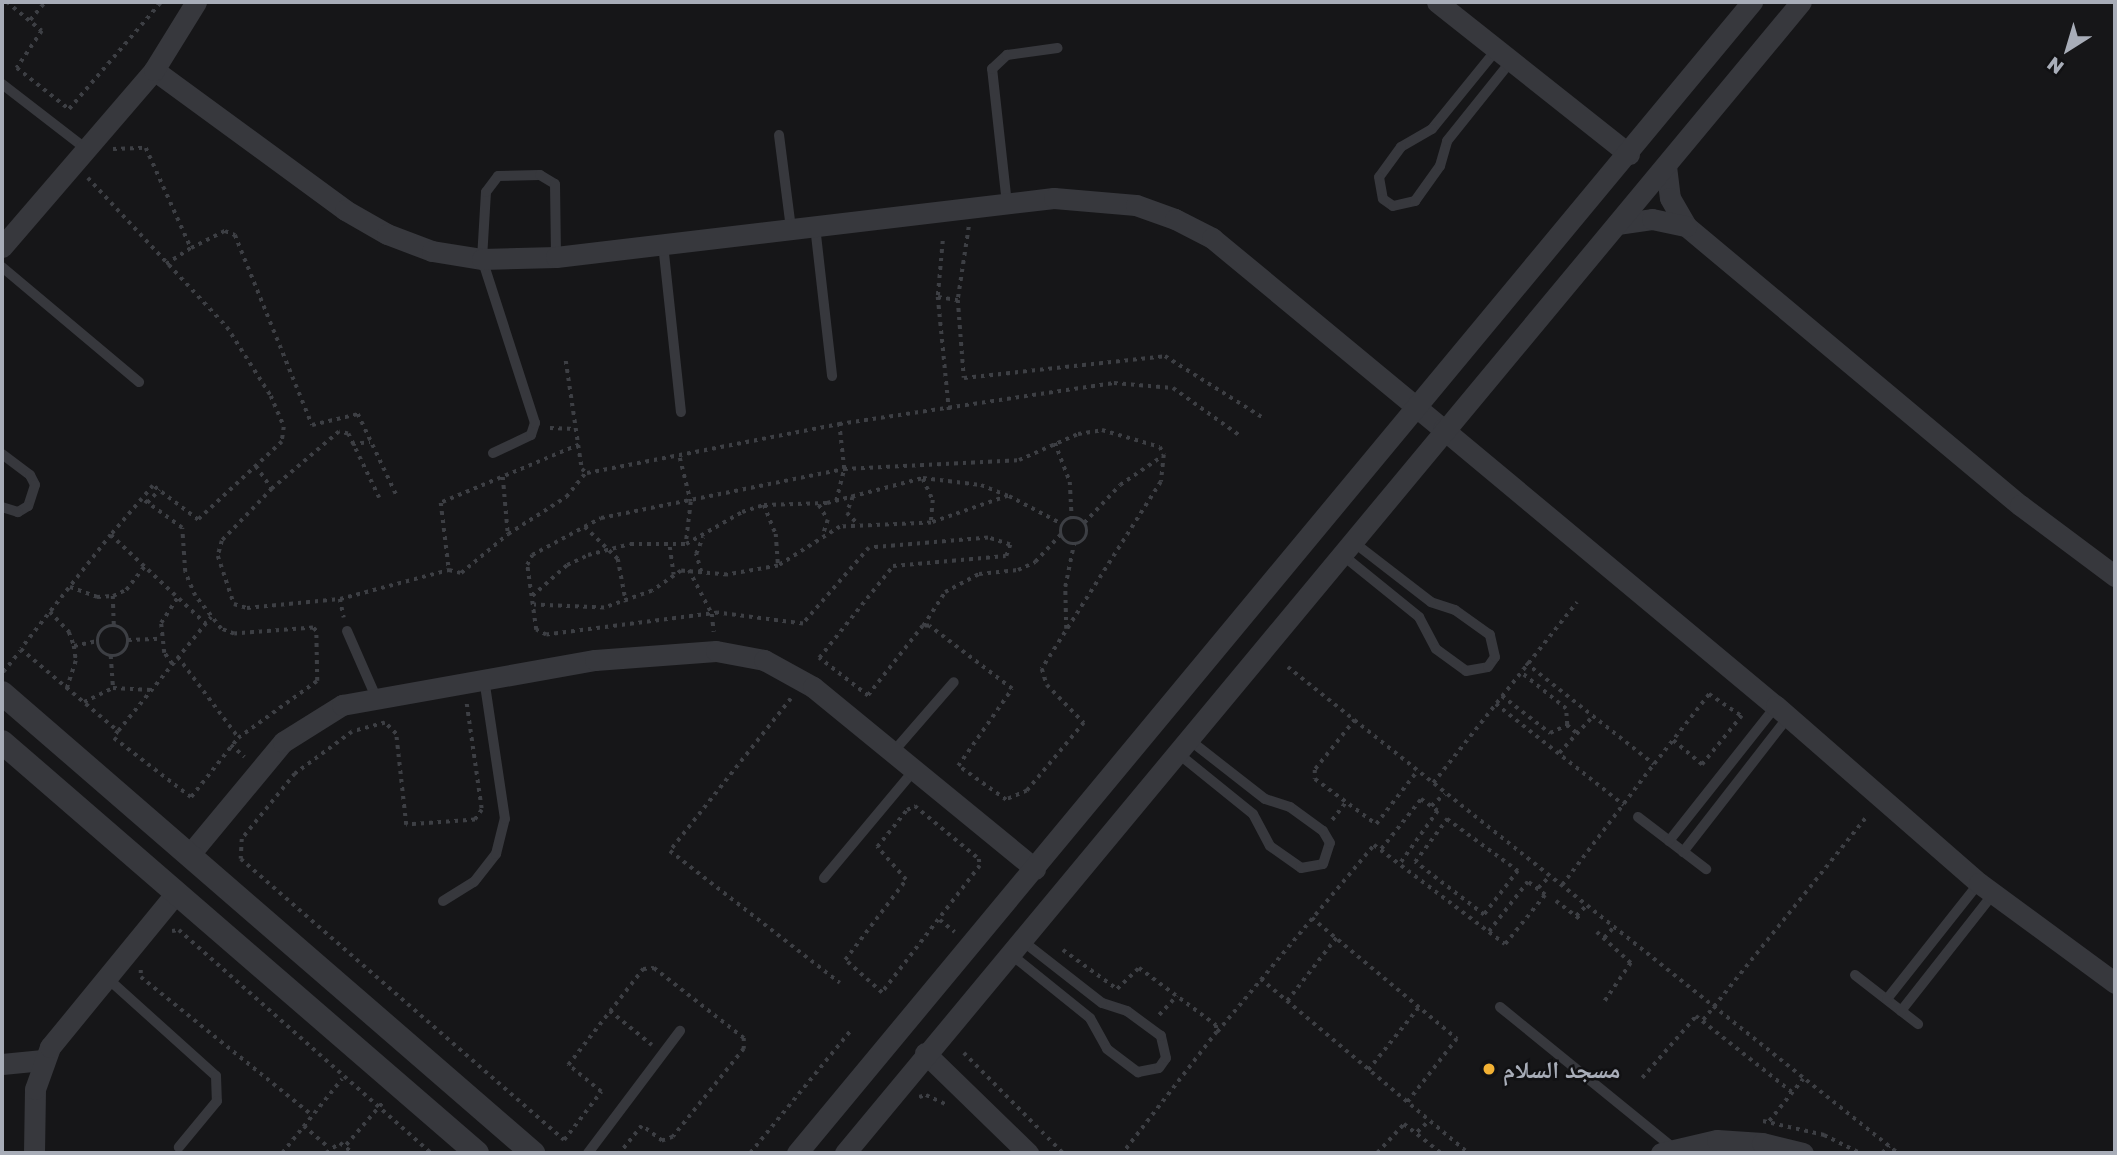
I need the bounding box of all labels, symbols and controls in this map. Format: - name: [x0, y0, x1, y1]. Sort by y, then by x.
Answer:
- north arrow: [2033, 14, 2103, 84]
- text: N: [2042, 53, 2068, 80]
- place label: مسجد السلام: [1503, 1055, 1620, 1083]
- marker: مسجد السلام: [1481, 1061, 1497, 1077]

